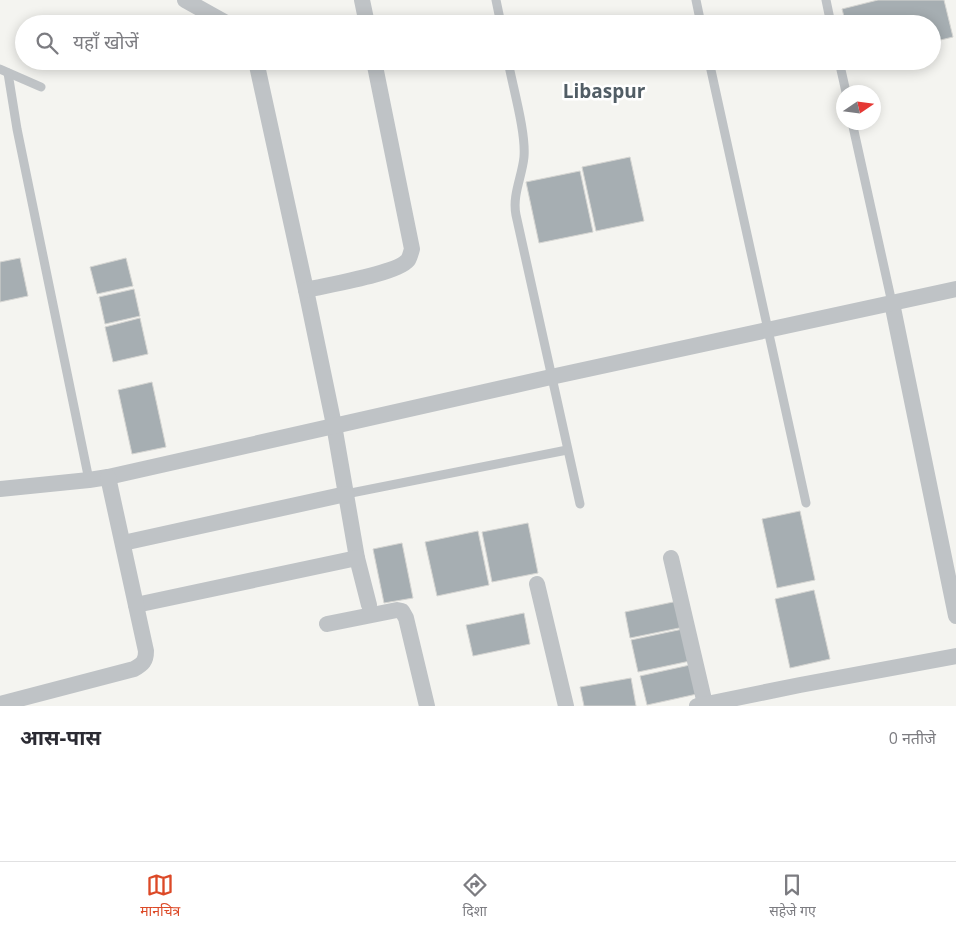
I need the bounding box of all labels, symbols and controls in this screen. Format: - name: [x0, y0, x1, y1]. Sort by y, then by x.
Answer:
- search box: [15, 15, 941, 70]
- icon: search: [33, 29, 61, 57]
- text: यहाँ खोजें: [73, 29, 139, 55]
- district label: Libaspur: [563, 78, 646, 104]
- north arrow: [836, 85, 881, 130]
- text: आस-पास: [20, 723, 101, 751]
- text: 0 नतीजे: [889, 727, 936, 749]
- tab: मानचित्र: [140, 871, 180, 922]
- tab: दिशा: [461, 871, 489, 922]
- tab: सहेजे गए: [769, 871, 816, 922]

